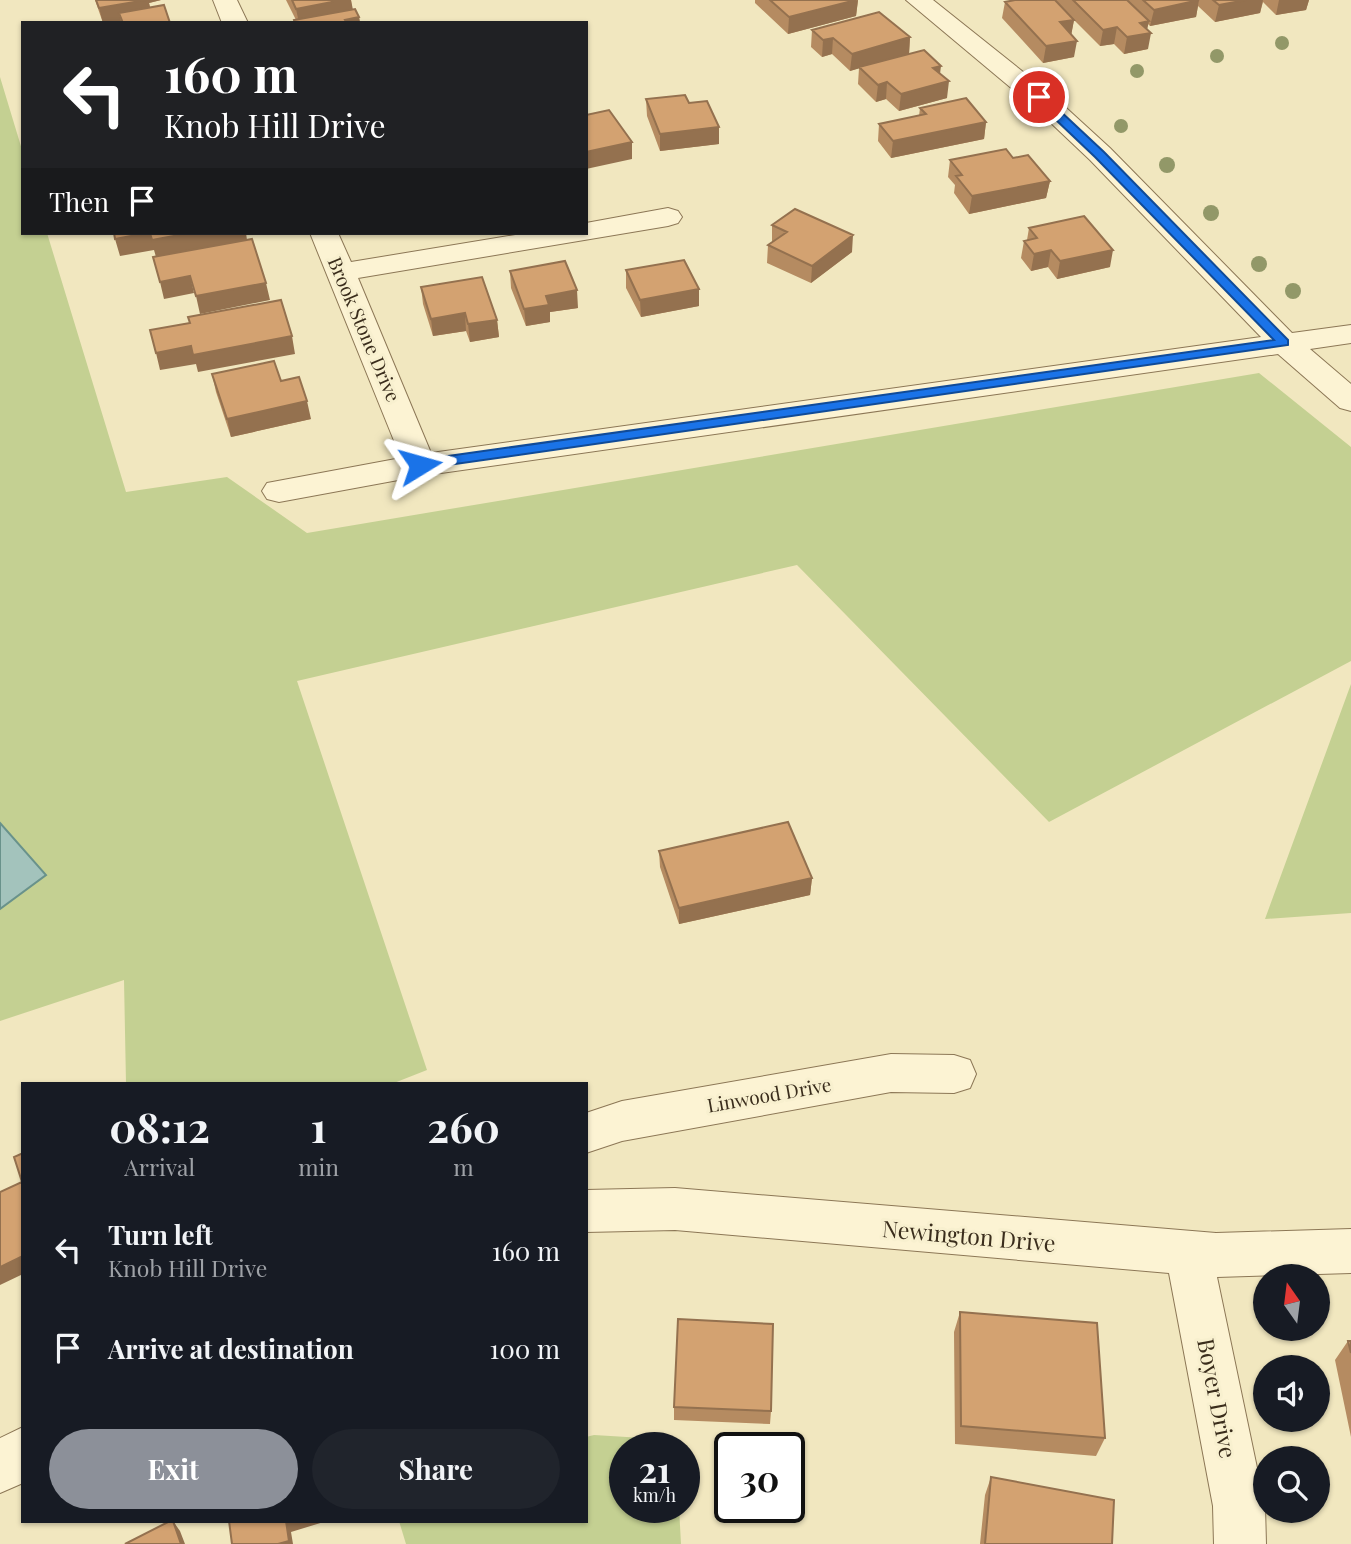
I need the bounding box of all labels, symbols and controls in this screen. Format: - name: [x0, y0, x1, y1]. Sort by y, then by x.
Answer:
- text: 160 m: [164, 40, 298, 105]
- icon: left: [49, 49, 140, 140]
- pin: [1009, 67, 1069, 127]
- icon: arrive: [1020, 78, 1058, 116]
- text: Knob Hill Drive: [164, 103, 386, 146]
- icon: arrive: [123, 182, 161, 220]
- text: Then: [49, 184, 109, 219]
- street label: Brook Stone Drive: [323, 253, 407, 405]
- position arrow: [383, 428, 457, 502]
- street label: Linwood Drive: [705, 1070, 833, 1118]
- text: 08:12: [109, 1098, 210, 1154]
- text: 1: [311, 1098, 327, 1154]
- text: 260: [427, 1098, 500, 1154]
- text: Arrival: [124, 1151, 195, 1182]
- text: min: [298, 1151, 339, 1182]
- text: m: [453, 1151, 474, 1182]
- street label: Newington Drive: [881, 1212, 1057, 1258]
- text: Turn left: [108, 1217, 213, 1252]
- icon: left: [49, 1231, 87, 1269]
- text: 160 m: [492, 1233, 560, 1268]
- text: Knob Hill Drive: [108, 1252, 267, 1283]
- north arrow: [1253, 1264, 1330, 1340]
- map controls: [1253, 1264, 1330, 1523]
- icon: arrive: [49, 1329, 87, 1367]
- text: Arrive at destination: [108, 1331, 354, 1366]
- text: 100 m: [490, 1331, 560, 1366]
- street label: Boyer Drive: [1191, 1335, 1245, 1461]
- button: sound: [1253, 1355, 1330, 1432]
- button: Exit: [49, 1429, 298, 1509]
- button: Share: [312, 1429, 560, 1509]
- speed limit sign: 30: [714, 1432, 805, 1523]
- text: 21: [639, 1445, 670, 1492]
- button: search: [1253, 1446, 1330, 1523]
- text: km/h: [633, 1483, 676, 1507]

